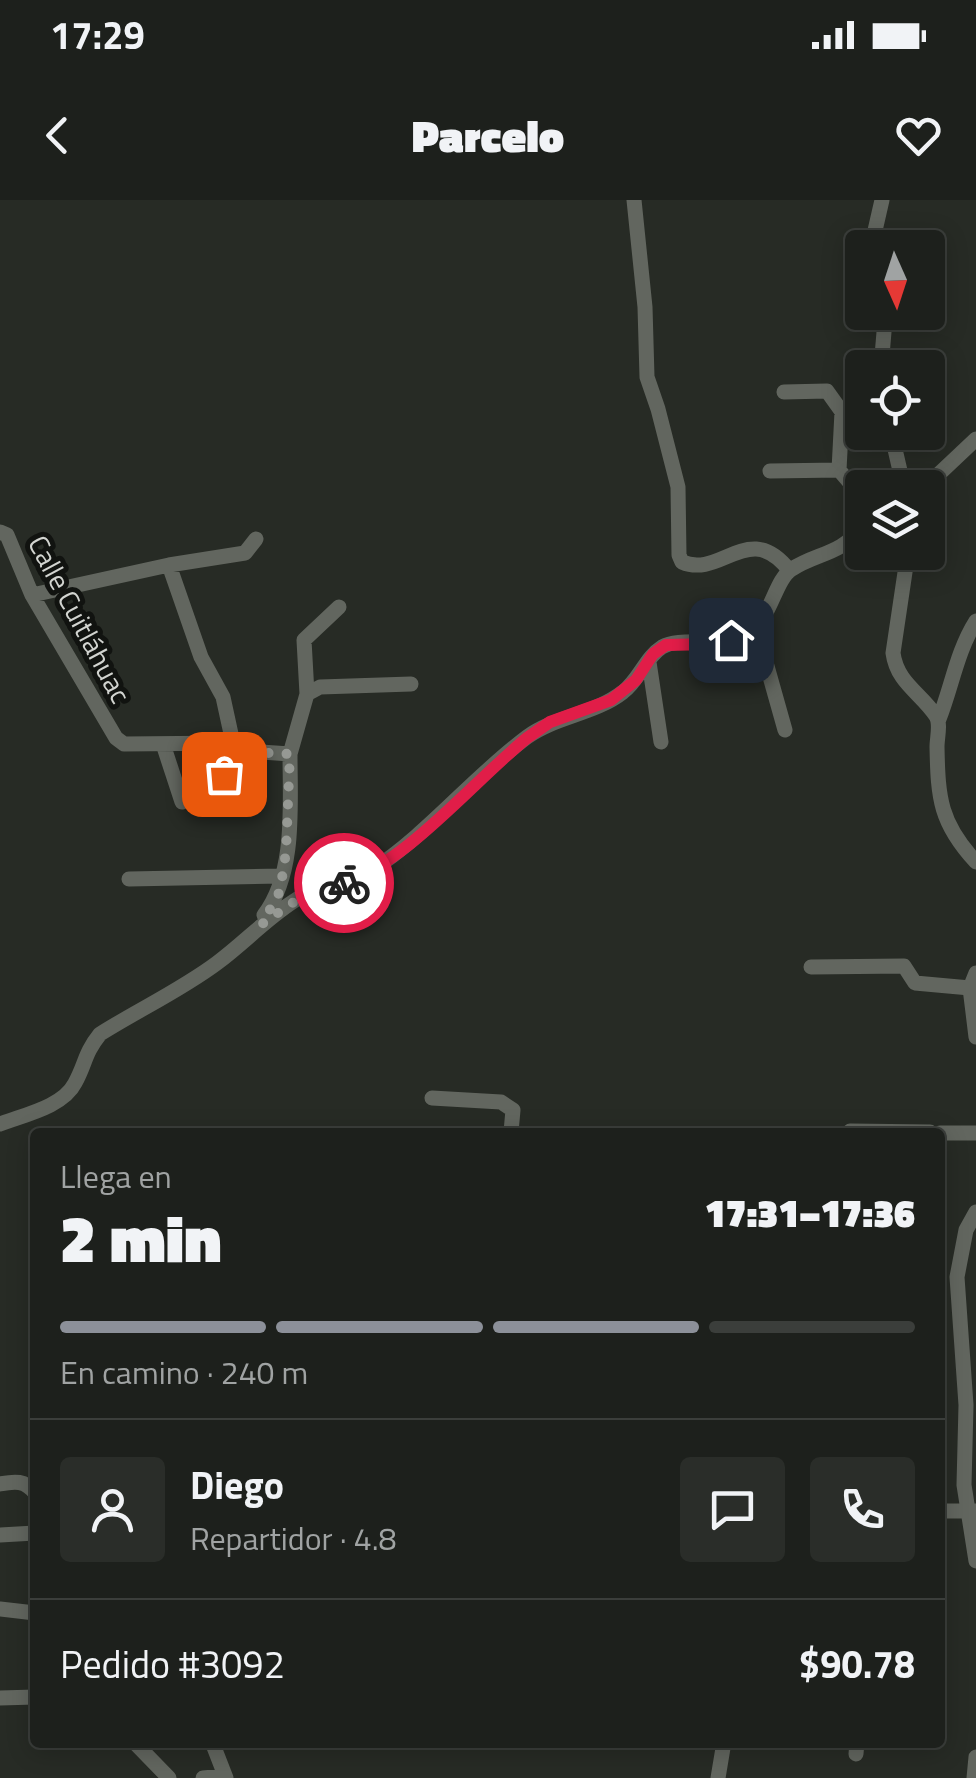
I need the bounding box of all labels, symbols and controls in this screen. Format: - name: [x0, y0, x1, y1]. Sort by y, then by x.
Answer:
- text: 17:29: [50, 6, 145, 64]
- text: Parcelo: [412, 101, 564, 169]
- icon: back: [30, 108, 85, 163]
- icon: heart: [891, 108, 946, 163]
- north arrow: [845, 230, 945, 330]
- map controls: [845, 230, 945, 570]
- button: locate: [845, 350, 945, 450]
- button: layers: [845, 470, 945, 570]
- street label: Calle Cuitláhuac: [18, 527, 142, 711]
- pin: [689, 598, 774, 683]
- icon: home: [704, 613, 759, 668]
- pin: [182, 732, 267, 817]
- icon: bag: [197, 747, 252, 802]
- courier: [294, 833, 394, 933]
- icon: bike: [317, 856, 372, 911]
- text: Llega en: [60, 1152, 172, 1200]
- text: 17:31–17:36: [705, 1184, 915, 1242]
- text: 2 min: [60, 1188, 221, 1287]
- text: En camino · 240 m: [60, 1348, 308, 1396]
- text: Diego: [190, 1456, 284, 1514]
- button: person: [60, 1457, 165, 1562]
- button: chat: [680, 1457, 785, 1562]
- button: phone: [810, 1457, 915, 1562]
- text: Repartidor · 4.8: [190, 1514, 396, 1562]
- text: Pedido #3092: [60, 1635, 285, 1693]
- text: $90.78: [799, 1635, 915, 1693]

